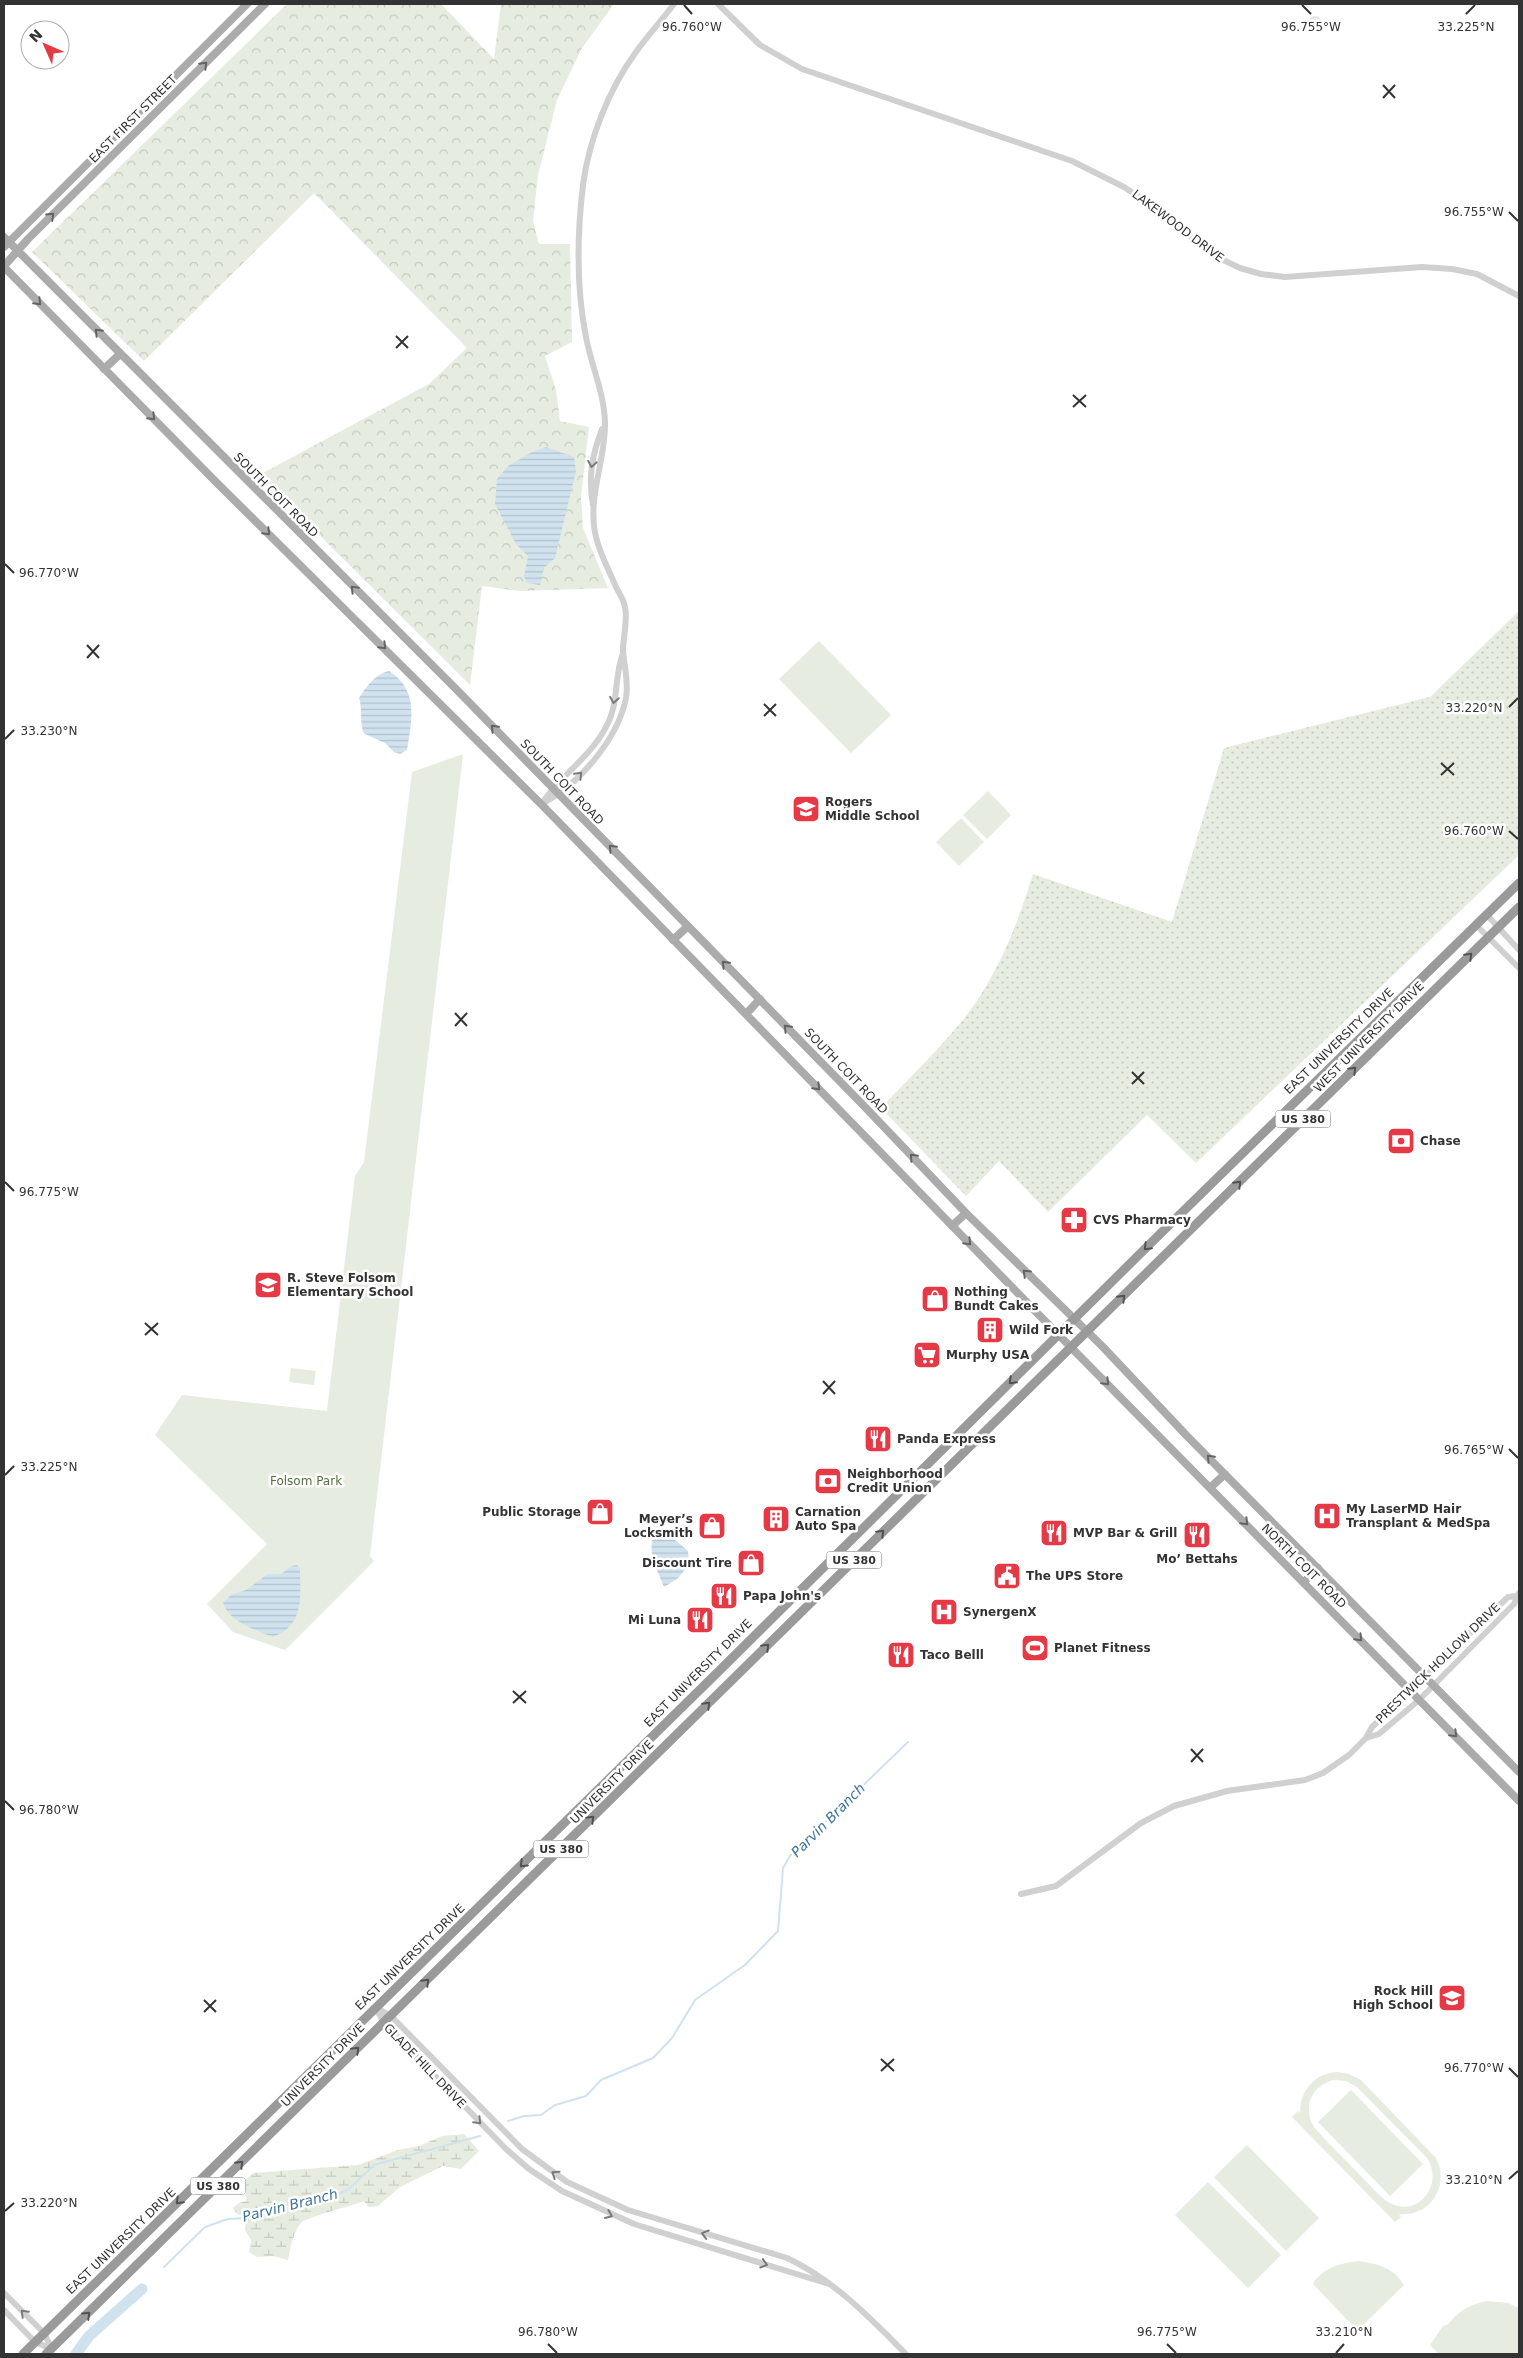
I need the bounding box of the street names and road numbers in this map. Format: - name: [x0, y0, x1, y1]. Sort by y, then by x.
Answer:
- street label: EAST FIRST STREET: [86, 72, 180, 166]
- street label: LAKEWOOD DRIVE: [1129, 187, 1227, 265]
- street label: SOUTH COIT ROAD: [231, 450, 321, 540]
- street label: SOUTH COIT ROAD: [518, 736, 606, 828]
- street label: WEST UNIVERSITY DRIVE: [1311, 979, 1427, 1095]
- street label: EAST UNIVERSITY DRIVE: [1281, 985, 1397, 1097]
- street label: SOUTH COIT ROAD: [802, 1025, 890, 1117]
- road number: US 380: [1276, 1110, 1330, 1128]
- street label: NORTH COIT ROAD: [1259, 1521, 1349, 1611]
- road number: US 380: [826, 1552, 882, 1568]
- street label: PRESTWICK HOLLOW DRIVE: [1373, 1600, 1503, 1726]
- street label: EAST UNIVERSITY DRIVE: [641, 1616, 755, 1730]
- street label: UNIVERSITY DRIVE: [567, 1737, 657, 1827]
- road number: US 380: [534, 1840, 588, 1858]
- street label: EAST UNIVERSITY DRIVE: [352, 1901, 468, 2013]
- street label: UNIVERSITY DRIVE: [278, 2020, 368, 2110]
- street label: GLADE HILL DRIVE: [381, 2021, 469, 2111]
- road number: US 380: [190, 2178, 246, 2194]
- street label: EAST UNIVERSITY DRIVE: [63, 2185, 179, 2297]

